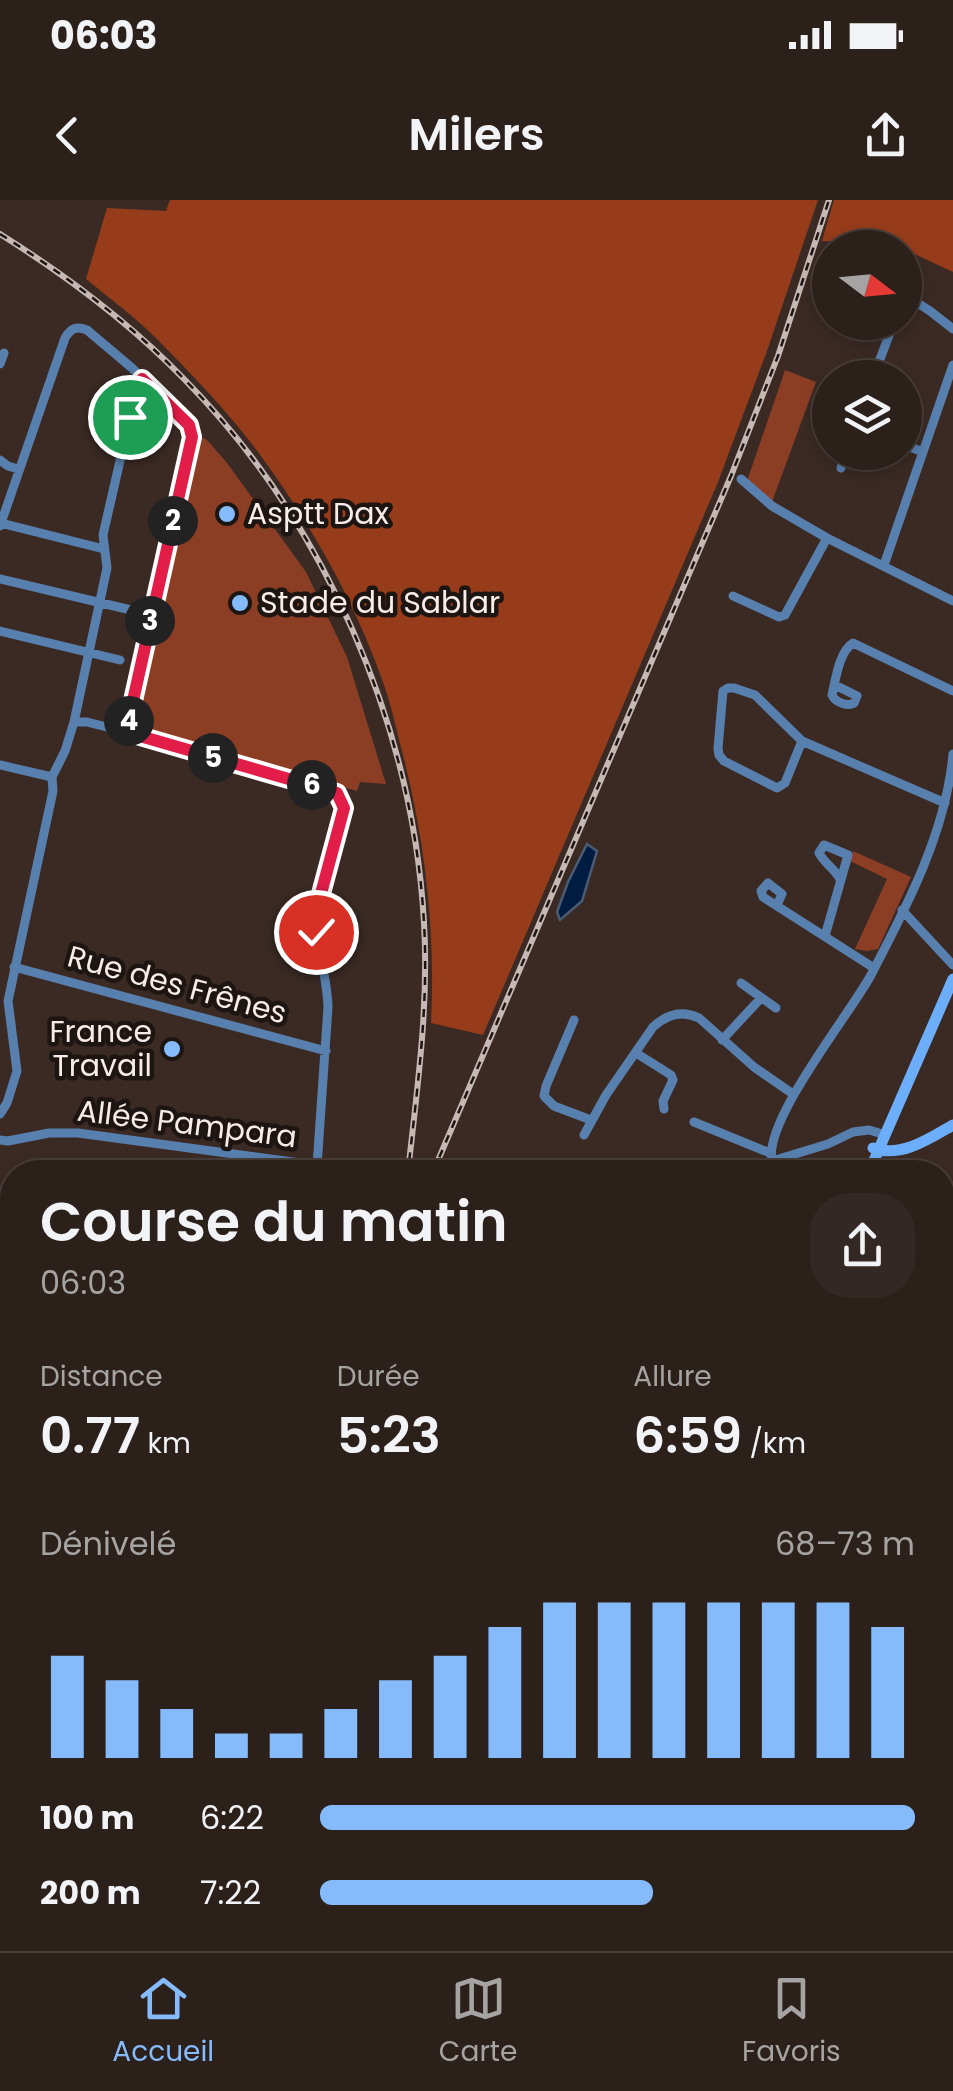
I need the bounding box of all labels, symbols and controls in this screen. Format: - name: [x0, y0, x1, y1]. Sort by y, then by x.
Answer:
- text: 06:03: [50, 9, 158, 62]
- text: Milers: [409, 103, 544, 166]
- icon: back: [40, 108, 95, 163]
- icon: share: [858, 108, 913, 163]
- north arrow: [812, 230, 922, 340]
- map controls: [812, 230, 922, 470]
- button: layers: [812, 360, 922, 470]
- pin: [88, 375, 173, 460]
- icon: arrive: [103, 390, 158, 445]
- place label: Asptt Dax: [247, 492, 389, 535]
- pin: 2: [148, 496, 198, 546]
- text: 2: [165, 501, 181, 540]
- marker: Asptt Dax: [216, 503, 238, 525]
- place label: Stade du Sablar: [260, 581, 500, 624]
- marker: Stade du Sablar: [229, 592, 251, 614]
- pin: 3: [125, 596, 175, 646]
- text: 3: [142, 601, 158, 640]
- pin: 4: [104, 696, 154, 746]
- text: 4: [120, 701, 138, 740]
- pin: 5: [188, 733, 238, 783]
- text: 5: [204, 738, 222, 777]
- pin: 6: [287, 760, 337, 810]
- text: 6: [303, 765, 321, 804]
- pin: [274, 890, 359, 975]
- icon: check: [289, 905, 344, 960]
- street label: Rue des Frênes: [63, 935, 291, 1034]
- place label: France Travail: [49, 1010, 152, 1087]
- marker: France Travail: [161, 1038, 183, 1060]
- street label: Allée Pampara: [75, 1089, 299, 1158]
- text: Course du matin: [40, 1183, 508, 1260]
- button: share: [810, 1193, 915, 1298]
- text: 06:03: [40, 1260, 126, 1305]
- text: Distance: [40, 1357, 163, 1396]
- text: Durée: [337, 1357, 420, 1396]
- text: Allure: [633, 1357, 712, 1396]
- text: 0.77: [40, 1400, 140, 1471]
- text: 5:23: [337, 1400, 441, 1471]
- text: 6:59: [633, 1400, 742, 1471]
- text: km: [140, 1424, 191, 1463]
- text: /km: [742, 1424, 806, 1463]
- text: Dénivelé: [40, 1521, 176, 1566]
- text: 68–73 m: [775, 1521, 915, 1566]
- text: 100 m: [40, 1795, 134, 1840]
- text: 6:22: [200, 1795, 264, 1840]
- text: 200 m: [40, 1870, 141, 1915]
- text: 7:22: [200, 1870, 261, 1915]
- tab: Accueil: [112, 1971, 214, 2073]
- tab: Carte: [439, 1971, 517, 2073]
- tab: Favoris: [742, 1971, 841, 2073]

